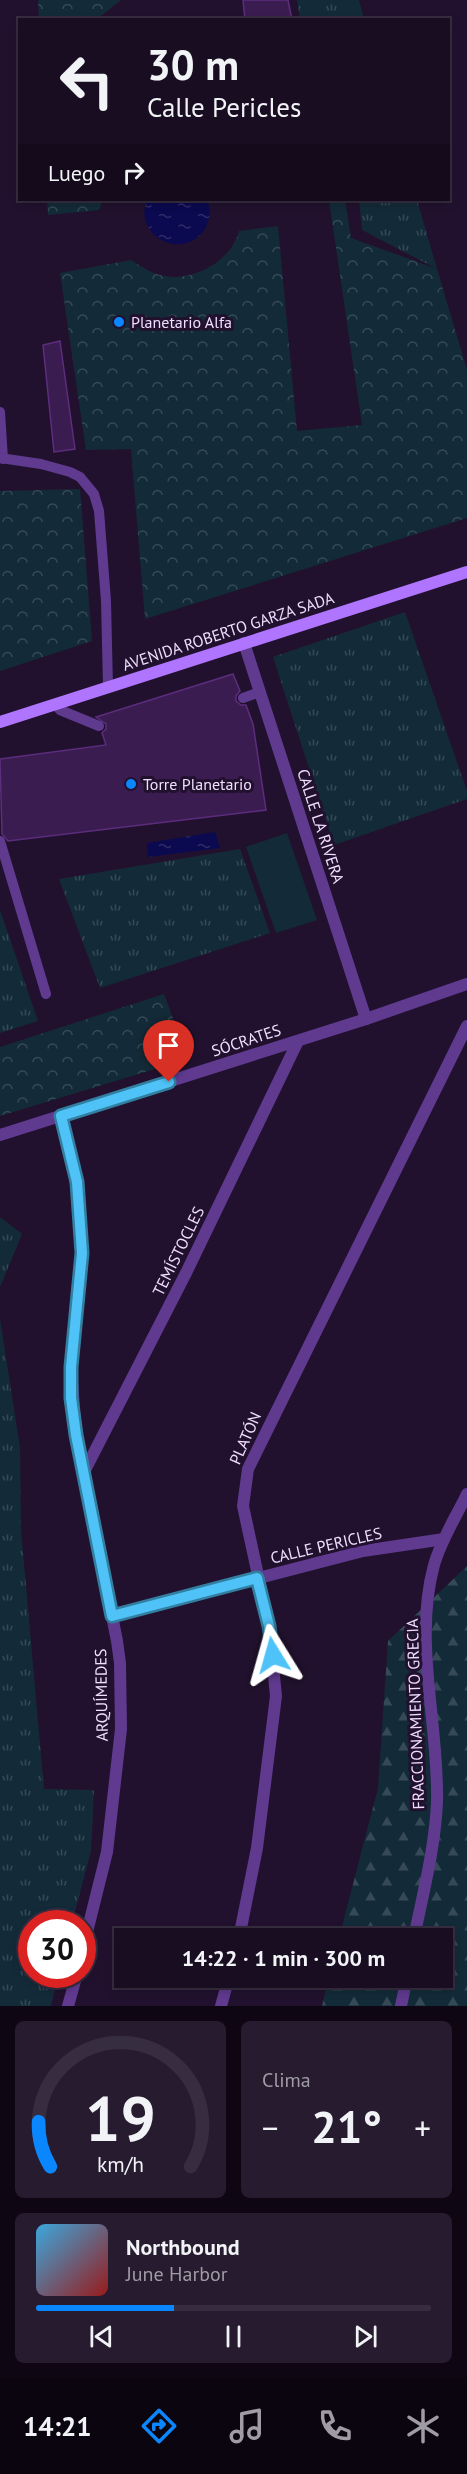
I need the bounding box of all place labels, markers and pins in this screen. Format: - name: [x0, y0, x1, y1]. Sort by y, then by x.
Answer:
- place label: Planetario Alfa: [131, 312, 232, 332]
- marker: Planetario Alfa: [112, 315, 126, 329]
- place label: Torre Planetario: [143, 774, 252, 794]
- marker: Torre Planetario: [124, 777, 138, 791]
- pin: [143, 1020, 194, 1082]

